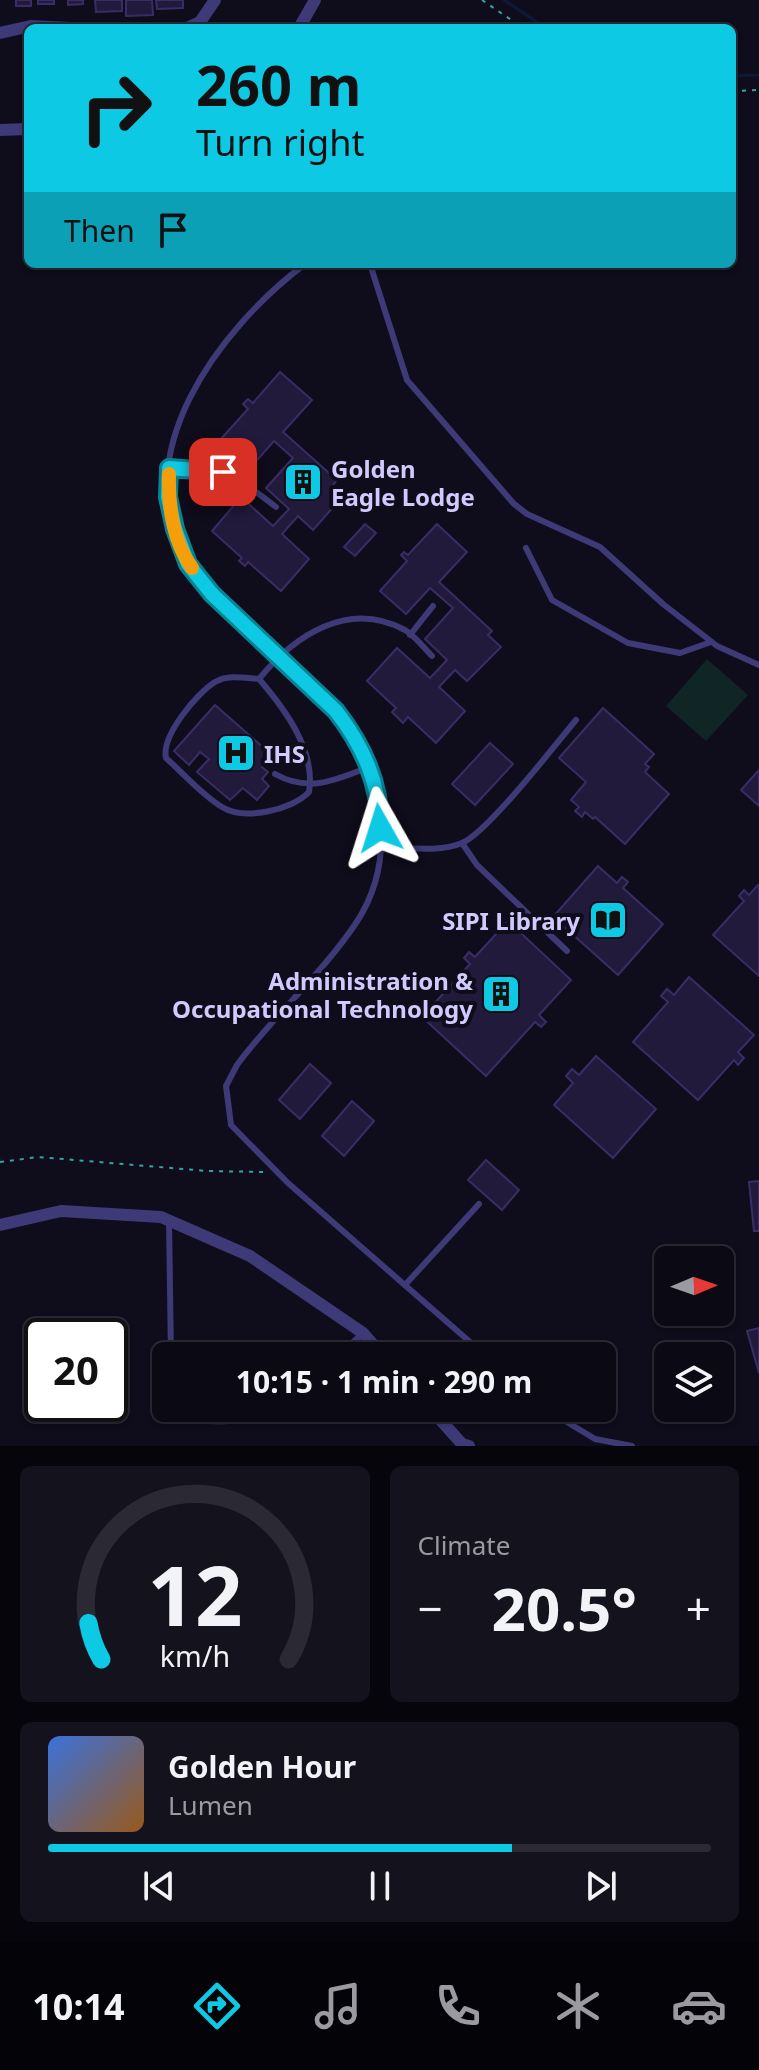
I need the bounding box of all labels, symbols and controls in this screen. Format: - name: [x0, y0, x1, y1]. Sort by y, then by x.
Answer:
- text: 260 m: [196, 46, 361, 122]
- icon: right: [64, 56, 168, 160]
- text: Turn right: [196, 118, 364, 167]
- icon: arrive: [151, 208, 195, 252]
- text: Then: [64, 210, 135, 251]
- pin: [189, 438, 257, 506]
- icon: arrive: [201, 450, 245, 494]
- place label: Golden Eagle Lodge: [331, 452, 475, 513]
- building icon: Golden Eagle Lodge: [282, 461, 324, 503]
- hospital icon: IHS: [215, 732, 257, 774]
- place label: IHS: [264, 737, 305, 770]
- position arrow: [338, 786, 422, 870]
- library icon: SIPI Library: [587, 899, 629, 941]
- place label: SIPI Library: [442, 904, 580, 937]
- place label: Administration & Occupational Technology: [172, 964, 473, 1025]
- building icon: Administration & Occupational Technology: [480, 973, 522, 1015]
- north arrow: [654, 1246, 734, 1326]
- map controls: [654, 1246, 734, 1422]
- speed limit sign: 20: [24, 1318, 128, 1422]
- button: layers: [654, 1342, 734, 1422]
- text: 10:15 · 1 min · 290 m: [236, 1361, 532, 1402]
- text: Climate: [418, 1527, 510, 1563]
- text: 12: [147, 1537, 242, 1650]
- text: 20.5°: [492, 1567, 637, 1649]
- text: −: [418, 1578, 443, 1638]
- text: +: [686, 1578, 711, 1638]
- text: km/h: [160, 1636, 230, 1675]
- text: Golden Hour: [168, 1746, 356, 1787]
- text: Lumen: [168, 1787, 253, 1823]
- icon: previous: [137, 1864, 181, 1908]
- icon: pause: [358, 1864, 402, 1908]
- icon: next: [579, 1864, 623, 1908]
- icon: directions: [189, 1978, 245, 2034]
- icon: music: [310, 1978, 366, 2034]
- icon: phone: [430, 1978, 486, 2034]
- icon: climate: [550, 1978, 606, 2034]
- icon: car: [671, 1978, 727, 2034]
- text: 10:14: [32, 1982, 125, 2031]

